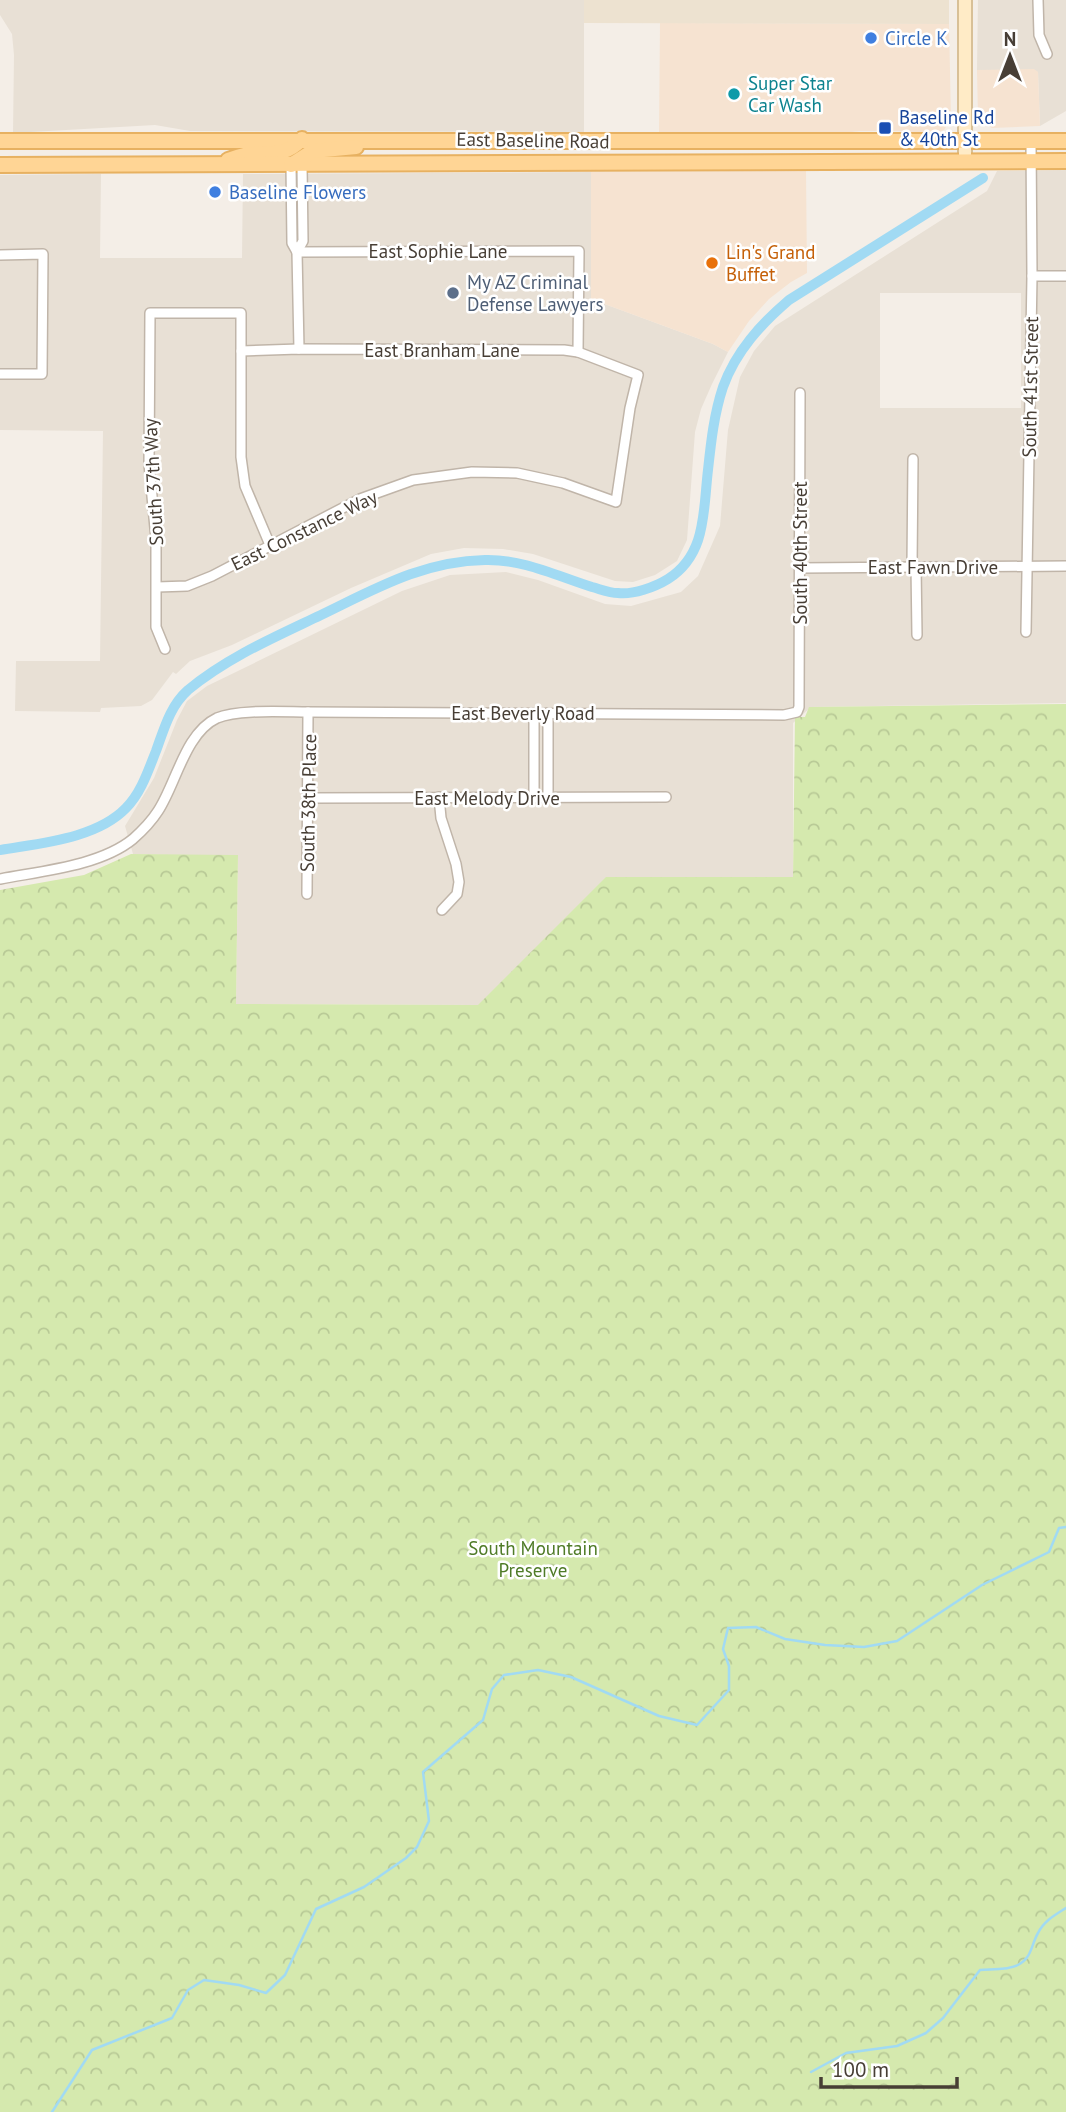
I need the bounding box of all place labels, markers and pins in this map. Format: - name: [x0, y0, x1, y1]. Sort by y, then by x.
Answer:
- place label: Circle K: [885, 26, 948, 50]
- marker: Circle K: [863, 30, 879, 46]
- place label: Super Star Car Wash: [748, 71, 833, 117]
- marker: Super Star Car Wash: [726, 86, 742, 102]
- place label: Baseline Rd & 40th St: [899, 105, 994, 151]
- marker: Baseline Rd & 40th St: [877, 120, 893, 136]
- place label: Baseline Flowers: [229, 180, 366, 204]
- marker: Baseline Flowers: [207, 184, 223, 200]
- place label: Lin's Grand Buffet: [726, 240, 815, 286]
- marker: Lin's Grand Buffet: [704, 255, 720, 271]
- place label: My AZ Criminal Defense Lawyers: [467, 270, 603, 316]
- marker: My AZ Criminal Defense Lawyers: [445, 285, 461, 301]

